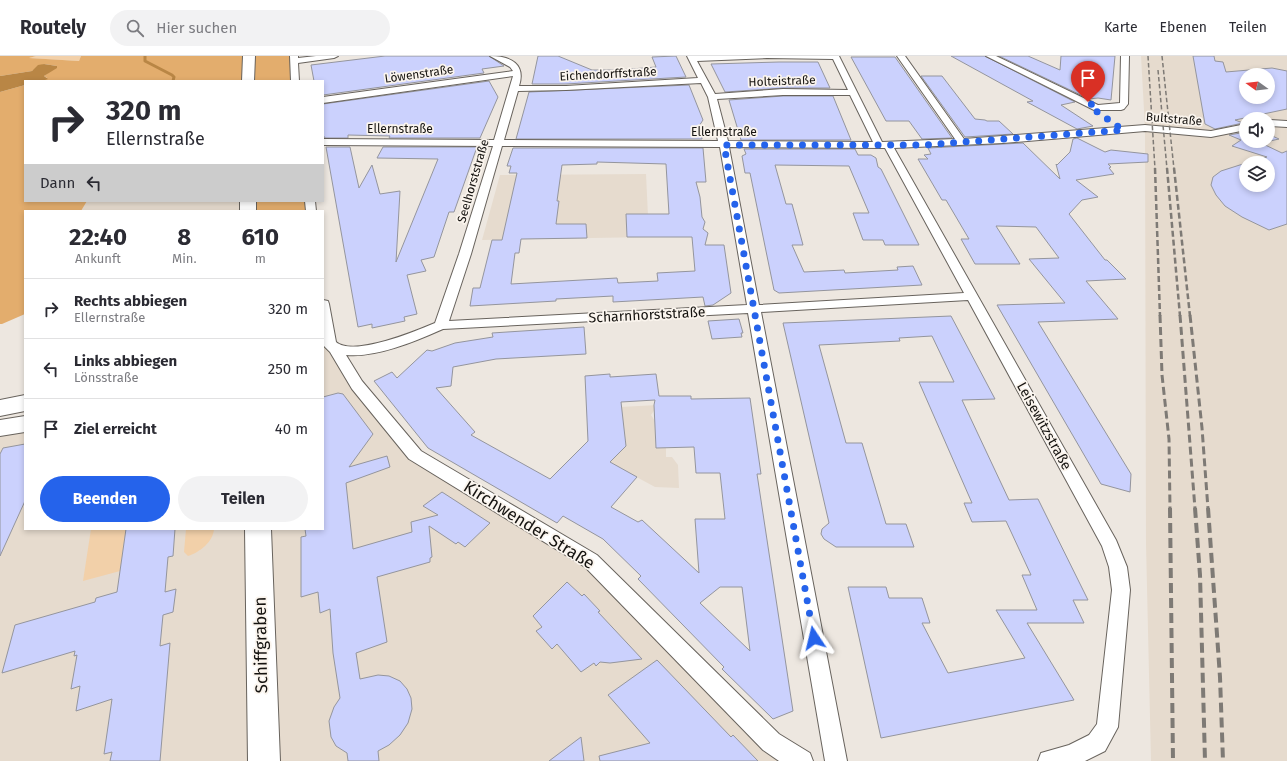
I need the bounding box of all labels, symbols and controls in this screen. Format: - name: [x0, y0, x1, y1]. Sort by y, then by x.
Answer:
- search box: [110, 10, 390, 46]
- text: Routely: [20, 16, 86, 39]
- icon: search: [124, 17, 146, 39]
- text: Hier suchen: [156, 19, 237, 37]
- text: Karte: [1104, 19, 1138, 36]
- text: Ebenen: [1160, 19, 1207, 36]
- text: Teilen: [1229, 19, 1267, 36]
- pin: [1071, 61, 1105, 102]
- street label: Löwenstraße: [384, 62, 454, 86]
- street label: Eichendorffstraße: [559, 64, 657, 84]
- icon: arrive: [1077, 67, 1099, 89]
- north arrow: [1239, 68, 1275, 104]
- map controls: [1239, 68, 1275, 192]
- street label: Holteistraße: [748, 73, 816, 89]
- text: 320 m: [106, 94, 181, 127]
- icon: right: [40, 96, 92, 148]
- street label: Bultstraße: [1145, 110, 1203, 128]
- button: sound: [1239, 112, 1275, 148]
- street label: Ellernstraße: [367, 122, 433, 136]
- street label: Ellernstraße: [691, 125, 757, 139]
- text: Ellernstraße: [106, 128, 205, 150]
- street label: Seelhorststraße: [454, 138, 492, 224]
- button: layers: [1239, 156, 1275, 192]
- icon: left: [83, 172, 105, 194]
- text: Dann: [40, 174, 75, 192]
- text: 22:40: [69, 223, 127, 251]
- text: 8: [177, 223, 191, 251]
- text: 610: [242, 223, 279, 251]
- text: Ankunft: [75, 251, 121, 266]
- text: Min.: [172, 251, 197, 266]
- text: m: [255, 251, 266, 266]
- text: Rechts abbiegen: [74, 292, 187, 310]
- icon: right: [40, 298, 62, 320]
- text: 320 m: [268, 300, 308, 318]
- street label: Scharnhorststraße: [588, 303, 706, 327]
- text: Ellernstraße: [74, 310, 145, 325]
- text: Links abbiegen: [74, 352, 177, 370]
- icon: left: [40, 358, 62, 380]
- text: 250 m: [268, 360, 308, 378]
- text: Lönsstraße: [74, 370, 139, 385]
- street label: Leisewitzstraße: [1013, 379, 1075, 473]
- icon: arrive: [40, 418, 62, 440]
- text: Ziel erreicht: [74, 420, 157, 438]
- text: 40 m: [275, 420, 308, 438]
- button: Beenden: [40, 476, 170, 522]
- button: Teilen: [178, 476, 308, 522]
- street label: Kirchwender Straße: [459, 476, 599, 574]
- street label: Schiffgraben: [250, 596, 272, 694]
- position arrow: [793, 617, 835, 659]

